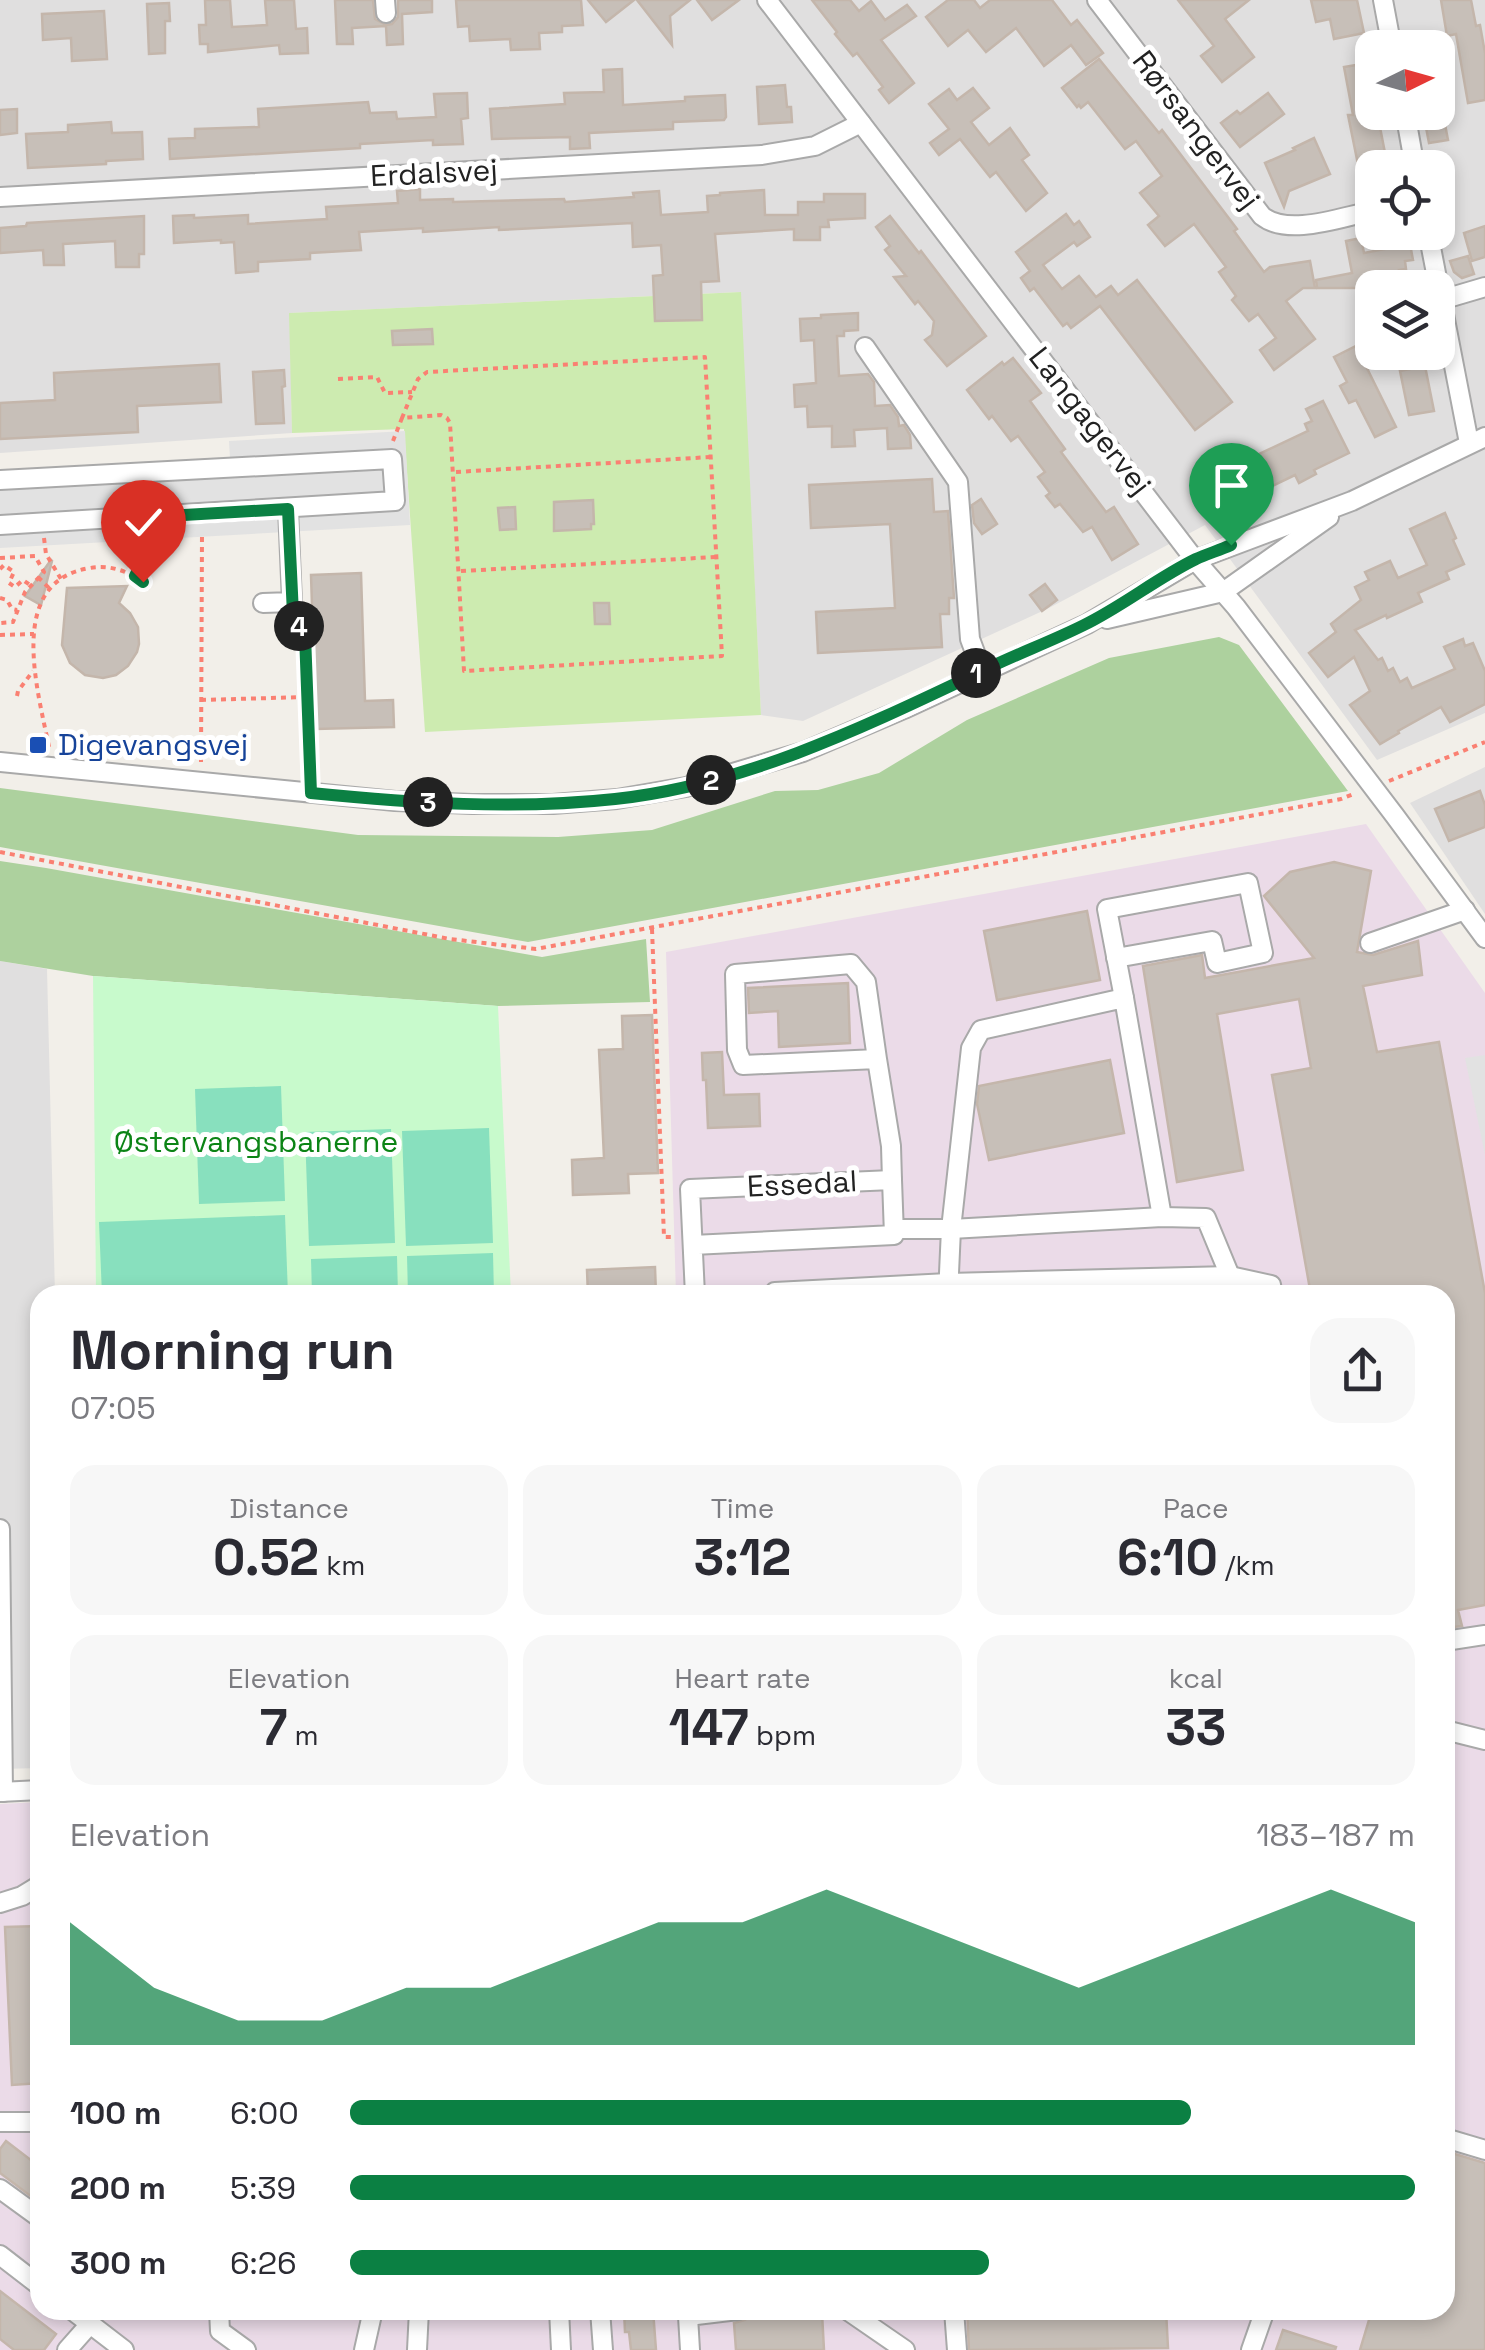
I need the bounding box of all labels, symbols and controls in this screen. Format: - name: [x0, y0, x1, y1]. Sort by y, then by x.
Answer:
- north arrow: [1355, 30, 1455, 130]
- map controls: [1355, 30, 1455, 370]
- street label: Rørsangervej: [1124, 43, 1269, 217]
- street label: Erdalsvej: [369, 150, 499, 195]
- button: locate: [1355, 150, 1455, 250]
- button: layers: [1355, 270, 1455, 370]
- street label: Langagervej: [1020, 339, 1160, 503]
- pin: [1189, 443, 1274, 546]
- icon: arrive: [1204, 458, 1259, 513]
- pin: [101, 480, 186, 583]
- icon: check: [116, 495, 171, 550]
- pin: 4: [274, 601, 324, 651]
- text: 4: [290, 608, 308, 644]
- pin: 1: [951, 648, 1001, 698]
- text: 1: [970, 655, 982, 691]
- place label: Digevangsvej: [58, 725, 248, 764]
- marker: Digevangsvej: [27, 734, 49, 756]
- pin: 2: [686, 755, 736, 805]
- text: 2: [703, 762, 719, 798]
- pin: 3: [403, 777, 453, 827]
- text: 3: [419, 784, 437, 820]
- park label: Østervangsbanerne: [114, 1122, 398, 1161]
- street label: Essedal: [746, 1161, 858, 1206]
- text: Morning run: [70, 1315, 395, 1385]
- button: share: [1310, 1318, 1415, 1423]
- text: 07:05: [70, 1388, 156, 1428]
- text: Distance: [230, 1490, 349, 1526]
- text: Time: [711, 1490, 774, 1526]
- text: Pace: [1163, 1490, 1229, 1526]
- text: 0.52: [213, 1526, 319, 1590]
- text: 3:12: [694, 1526, 791, 1590]
- text: 6:10: [1117, 1526, 1218, 1590]
- text: km: [319, 1547, 365, 1583]
- text: /km: [1218, 1547, 1275, 1583]
- text: Elevation: [228, 1660, 351, 1696]
- text: Heart rate: [675, 1660, 810, 1696]
- text: kcal: [1169, 1660, 1223, 1696]
- text: 7: [260, 1696, 287, 1760]
- text: 147: [669, 1696, 749, 1760]
- text: 33: [1165, 1696, 1226, 1760]
- text: m: [287, 1717, 319, 1753]
- text: bpm: [749, 1717, 816, 1753]
- text: Elevation: [70, 1815, 210, 1855]
- text: 183–187 m: [1256, 1815, 1415, 1855]
- text: 100 m: [70, 2093, 161, 2133]
- text: 6:00: [230, 2093, 299, 2133]
- text: 200 m: [70, 2168, 166, 2208]
- text: 5:39: [230, 2168, 296, 2208]
- text: 300 m: [70, 2243, 166, 2283]
- text: 6:26: [230, 2243, 297, 2283]

